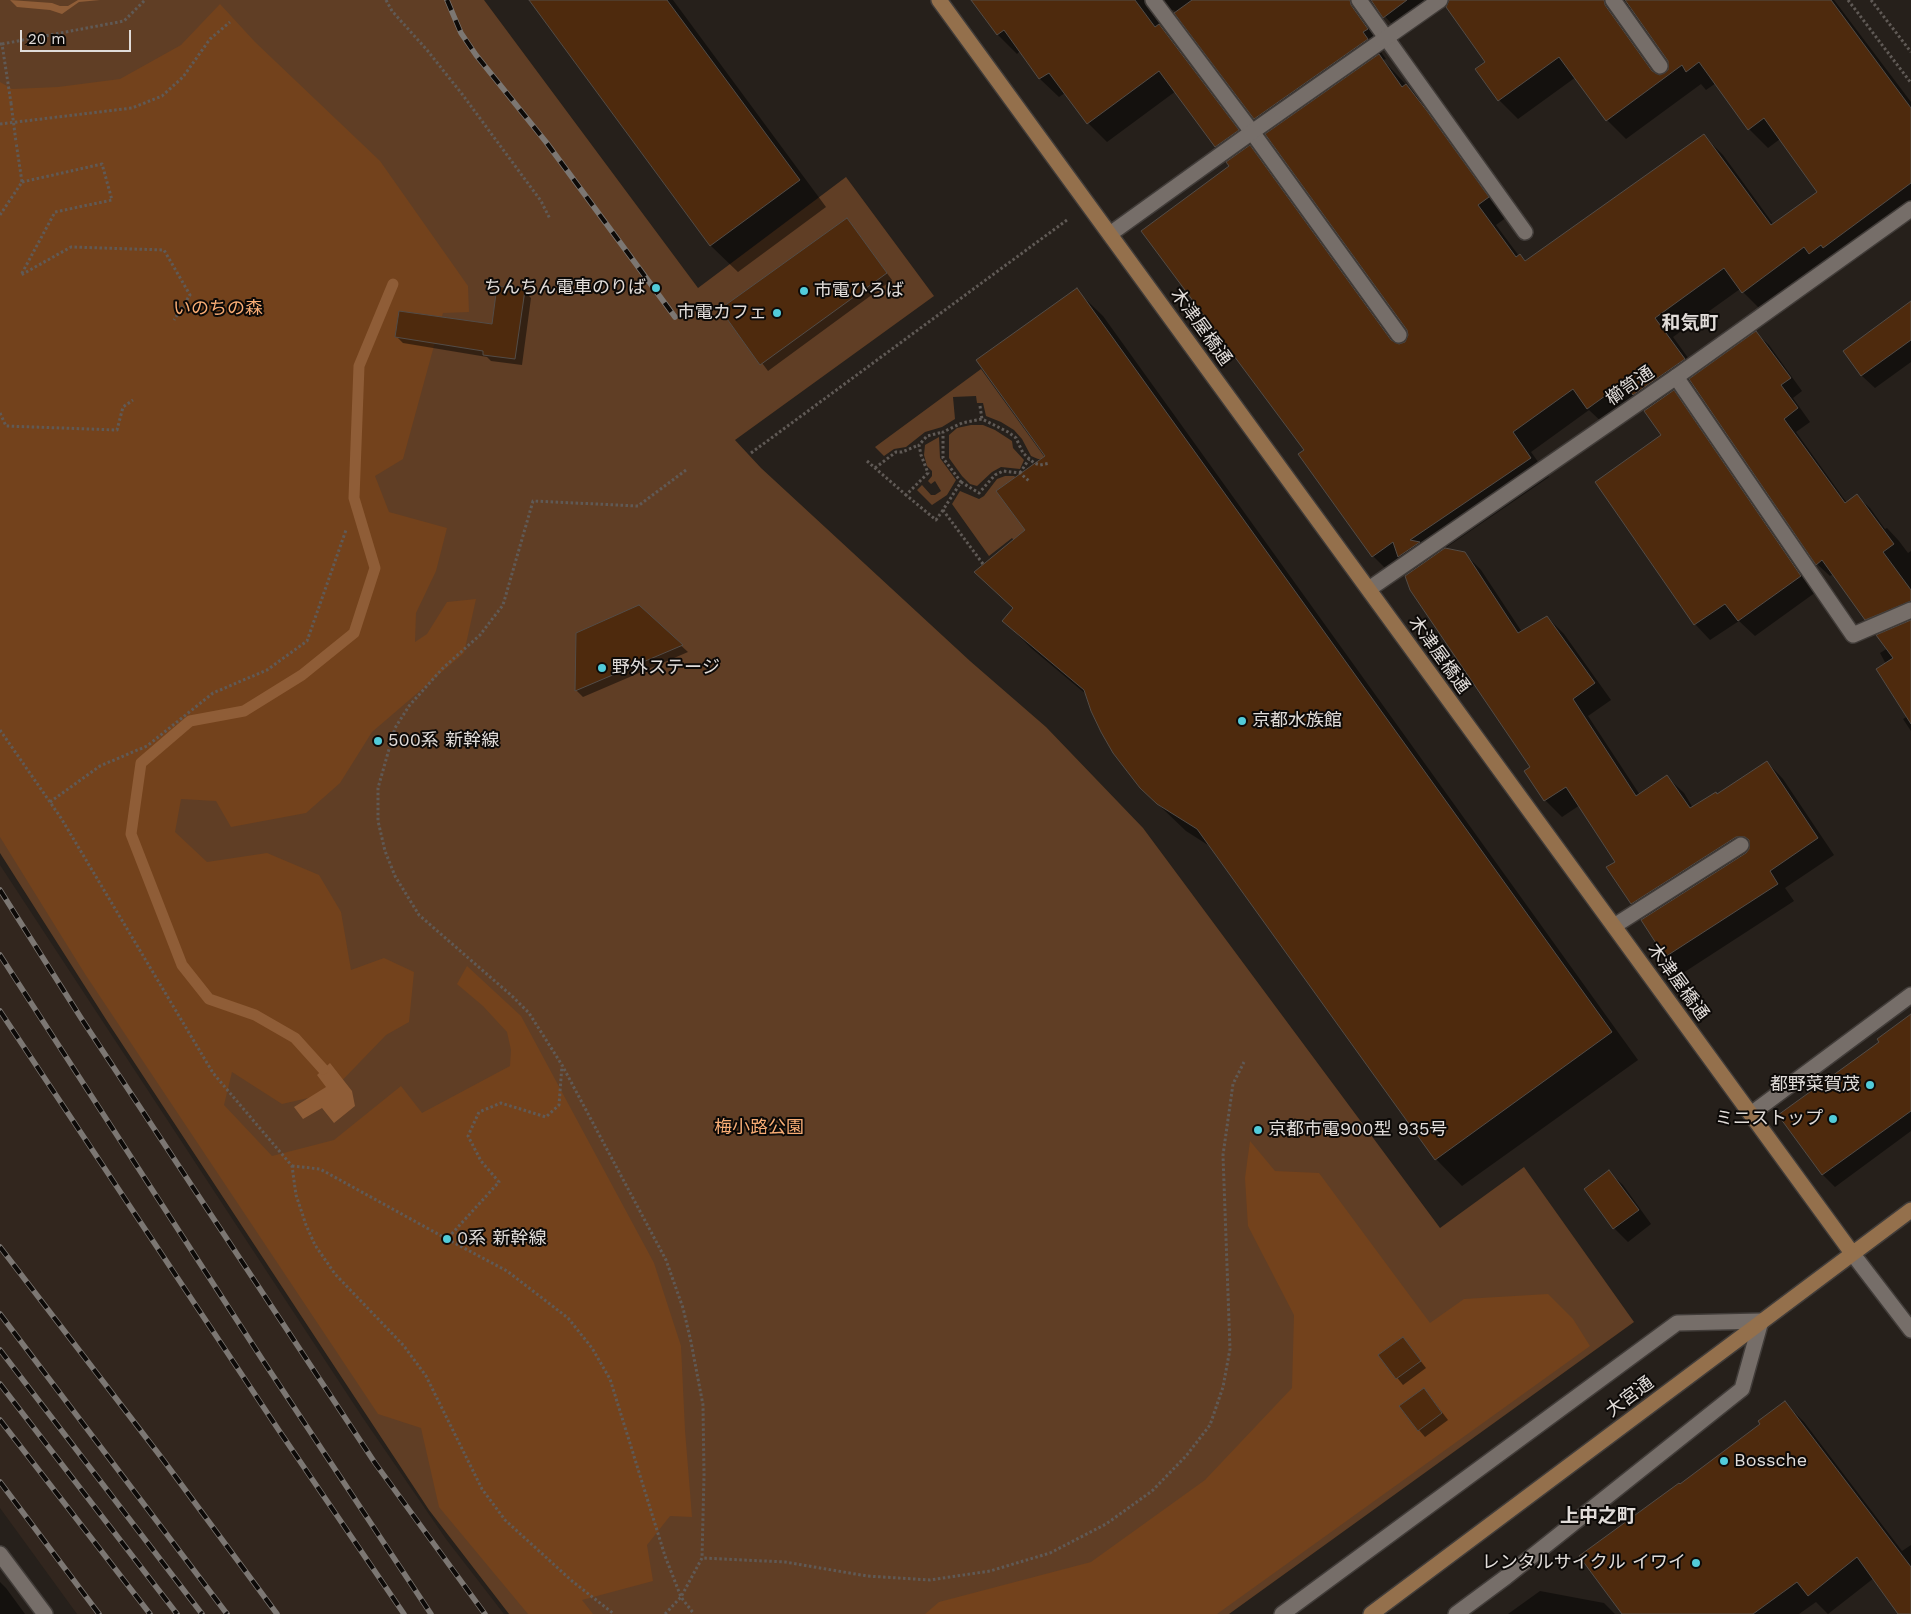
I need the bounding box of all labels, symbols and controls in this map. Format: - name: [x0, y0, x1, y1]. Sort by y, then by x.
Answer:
- scale bar: [22, 20, 134, 52]
- text: 20 m: [28, 30, 66, 48]
- place label: ちんちん電車のりば: [484, 277, 646, 299]
- place label: 市電ひろば: [814, 280, 904, 302]
- marker: ちんちん電車のりば: [650, 282, 662, 294]
- street label: 木津屋橋通: [1166, 284, 1236, 370]
- marker: 市電ひろば: [798, 285, 810, 297]
- park label: いのちの森: [173, 298, 263, 320]
- place label: 市電カフェ: [677, 302, 767, 324]
- marker: 市電カフェ: [771, 307, 783, 319]
- district label: 和気町: [1662, 312, 1718, 334]
- street label: 櫛笥通: [1602, 362, 1658, 410]
- street label: 木津屋橋通: [1404, 612, 1474, 698]
- place label: 野外ステージ: [612, 657, 720, 679]
- marker: 野外ステージ: [596, 662, 608, 674]
- place label: 京都水族館: [1252, 710, 1342, 732]
- marker: 京都水族館: [1236, 715, 1248, 727]
- place label: 500系 新幹線: [388, 730, 499, 752]
- marker: 500系 新幹線: [372, 735, 384, 747]
- street label: 木津屋橋通: [1643, 939, 1713, 1025]
- place label: 都野菜賀茂: [1770, 1074, 1860, 1096]
- marker: 都野菜賀茂: [1864, 1079, 1876, 1091]
- place label: ミニストップ: [1715, 1108, 1823, 1130]
- marker: ミニストップ: [1827, 1113, 1839, 1125]
- park label: 梅小路公園: [714, 1117, 804, 1139]
- place label: 京都市電900型 935号: [1268, 1119, 1447, 1141]
- marker: 京都市電900型 935号: [1252, 1124, 1264, 1136]
- place label: 0系 新幹線: [457, 1228, 546, 1250]
- marker: 0系 新幹線: [441, 1233, 453, 1245]
- street label: 大宮通: [1602, 1372, 1658, 1422]
- place label: Bossche: [1734, 1450, 1807, 1472]
- marker: Bossche: [1718, 1455, 1730, 1467]
- district label: 上中之町: [1560, 1505, 1636, 1527]
- place label: レンタルサイクル イワイ: [1482, 1552, 1686, 1574]
- marker: レンタルサイクル イワイ: [1690, 1557, 1702, 1569]

